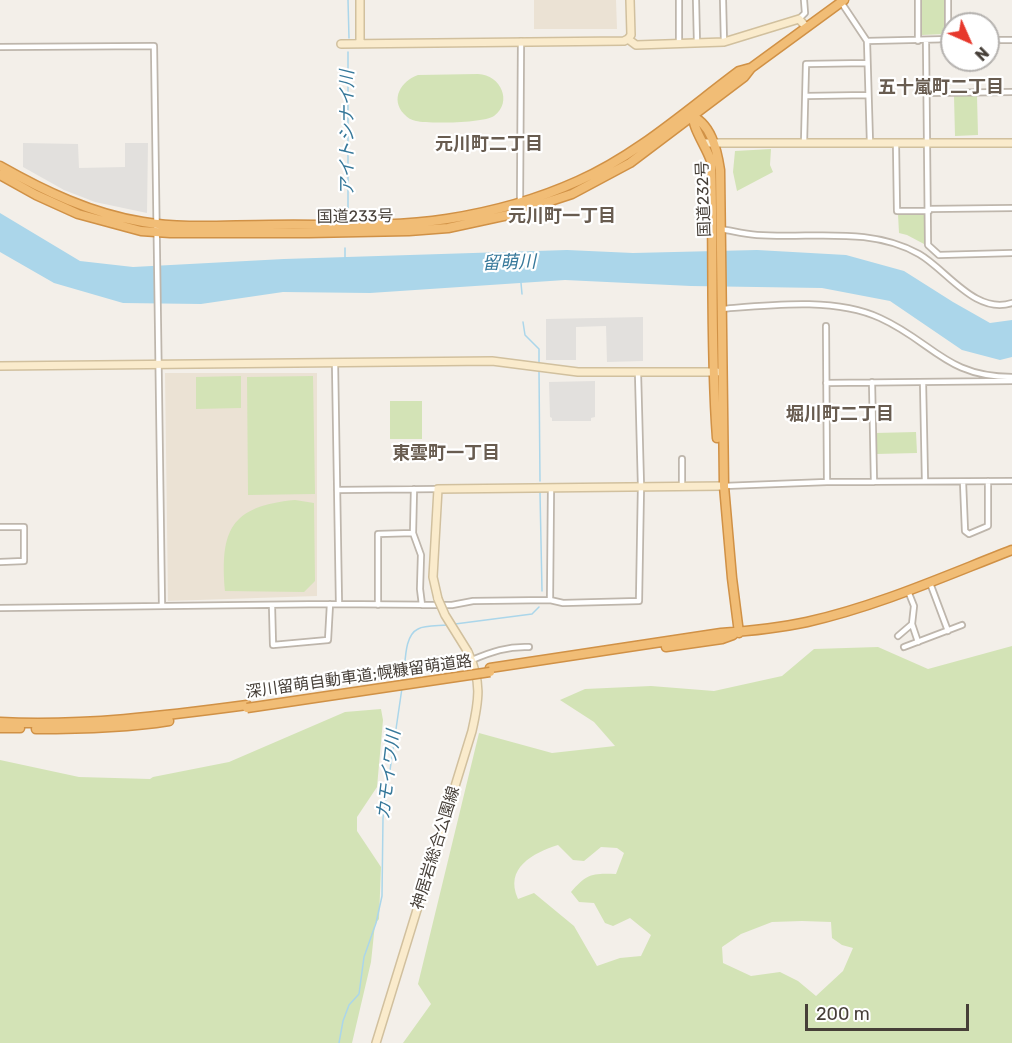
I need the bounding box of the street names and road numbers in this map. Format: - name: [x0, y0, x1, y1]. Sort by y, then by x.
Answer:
- street label: 国道232号: [693, 160, 715, 238]
- street label: 国道233号: [317, 207, 393, 227]
- street label: 深川留萌自動車道;幌糠留萌道路: [245, 652, 473, 702]
- street label: 神居岩総合公園線: [408, 784, 464, 912]

